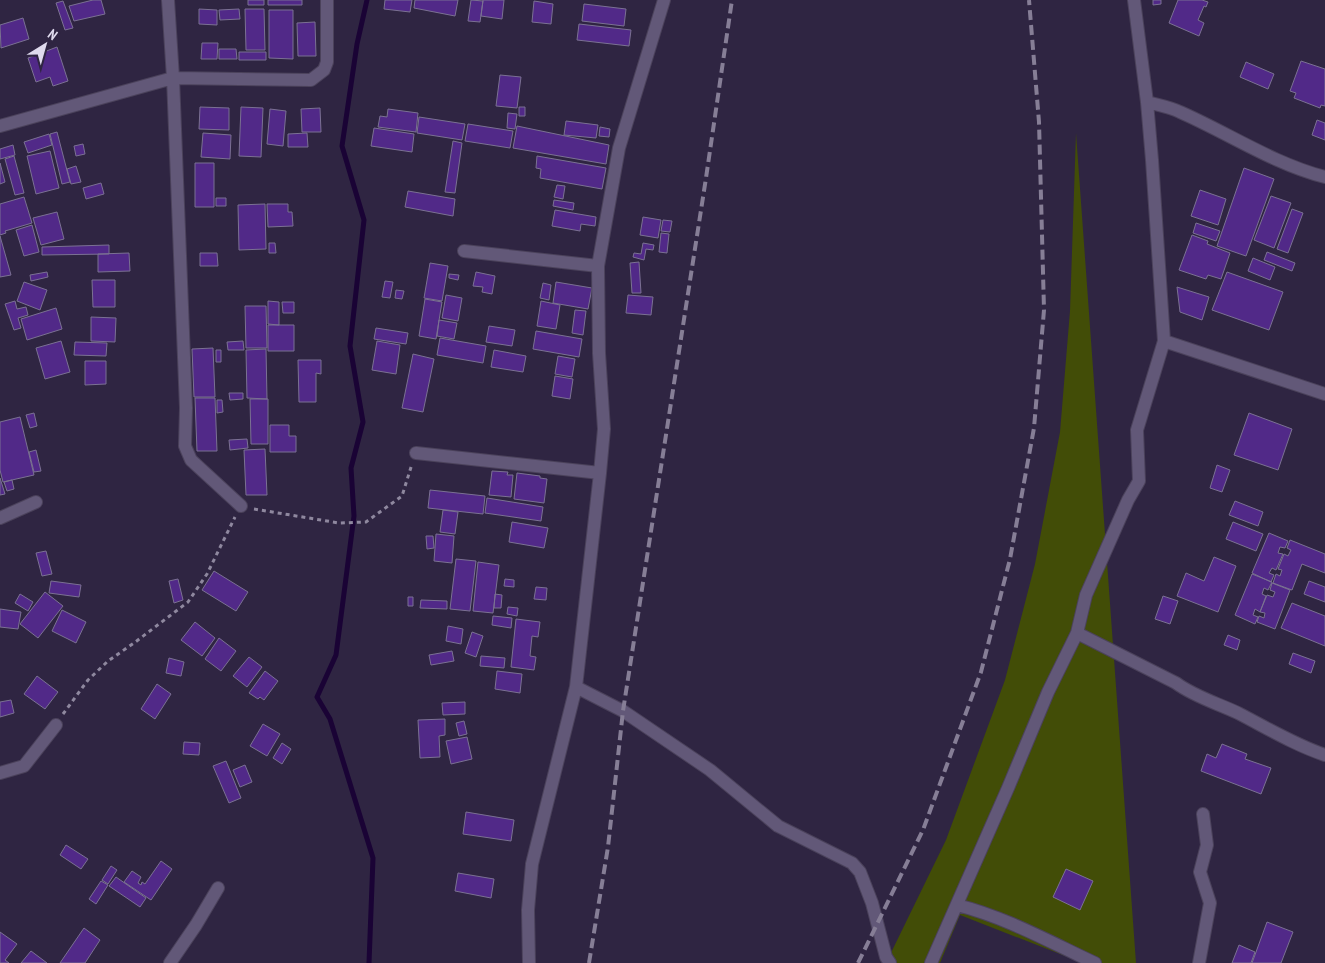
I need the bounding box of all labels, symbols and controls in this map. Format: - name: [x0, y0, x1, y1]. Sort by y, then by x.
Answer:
- north arrow: [20, 20, 70, 70]
- text: N: [44, 25, 61, 44]

